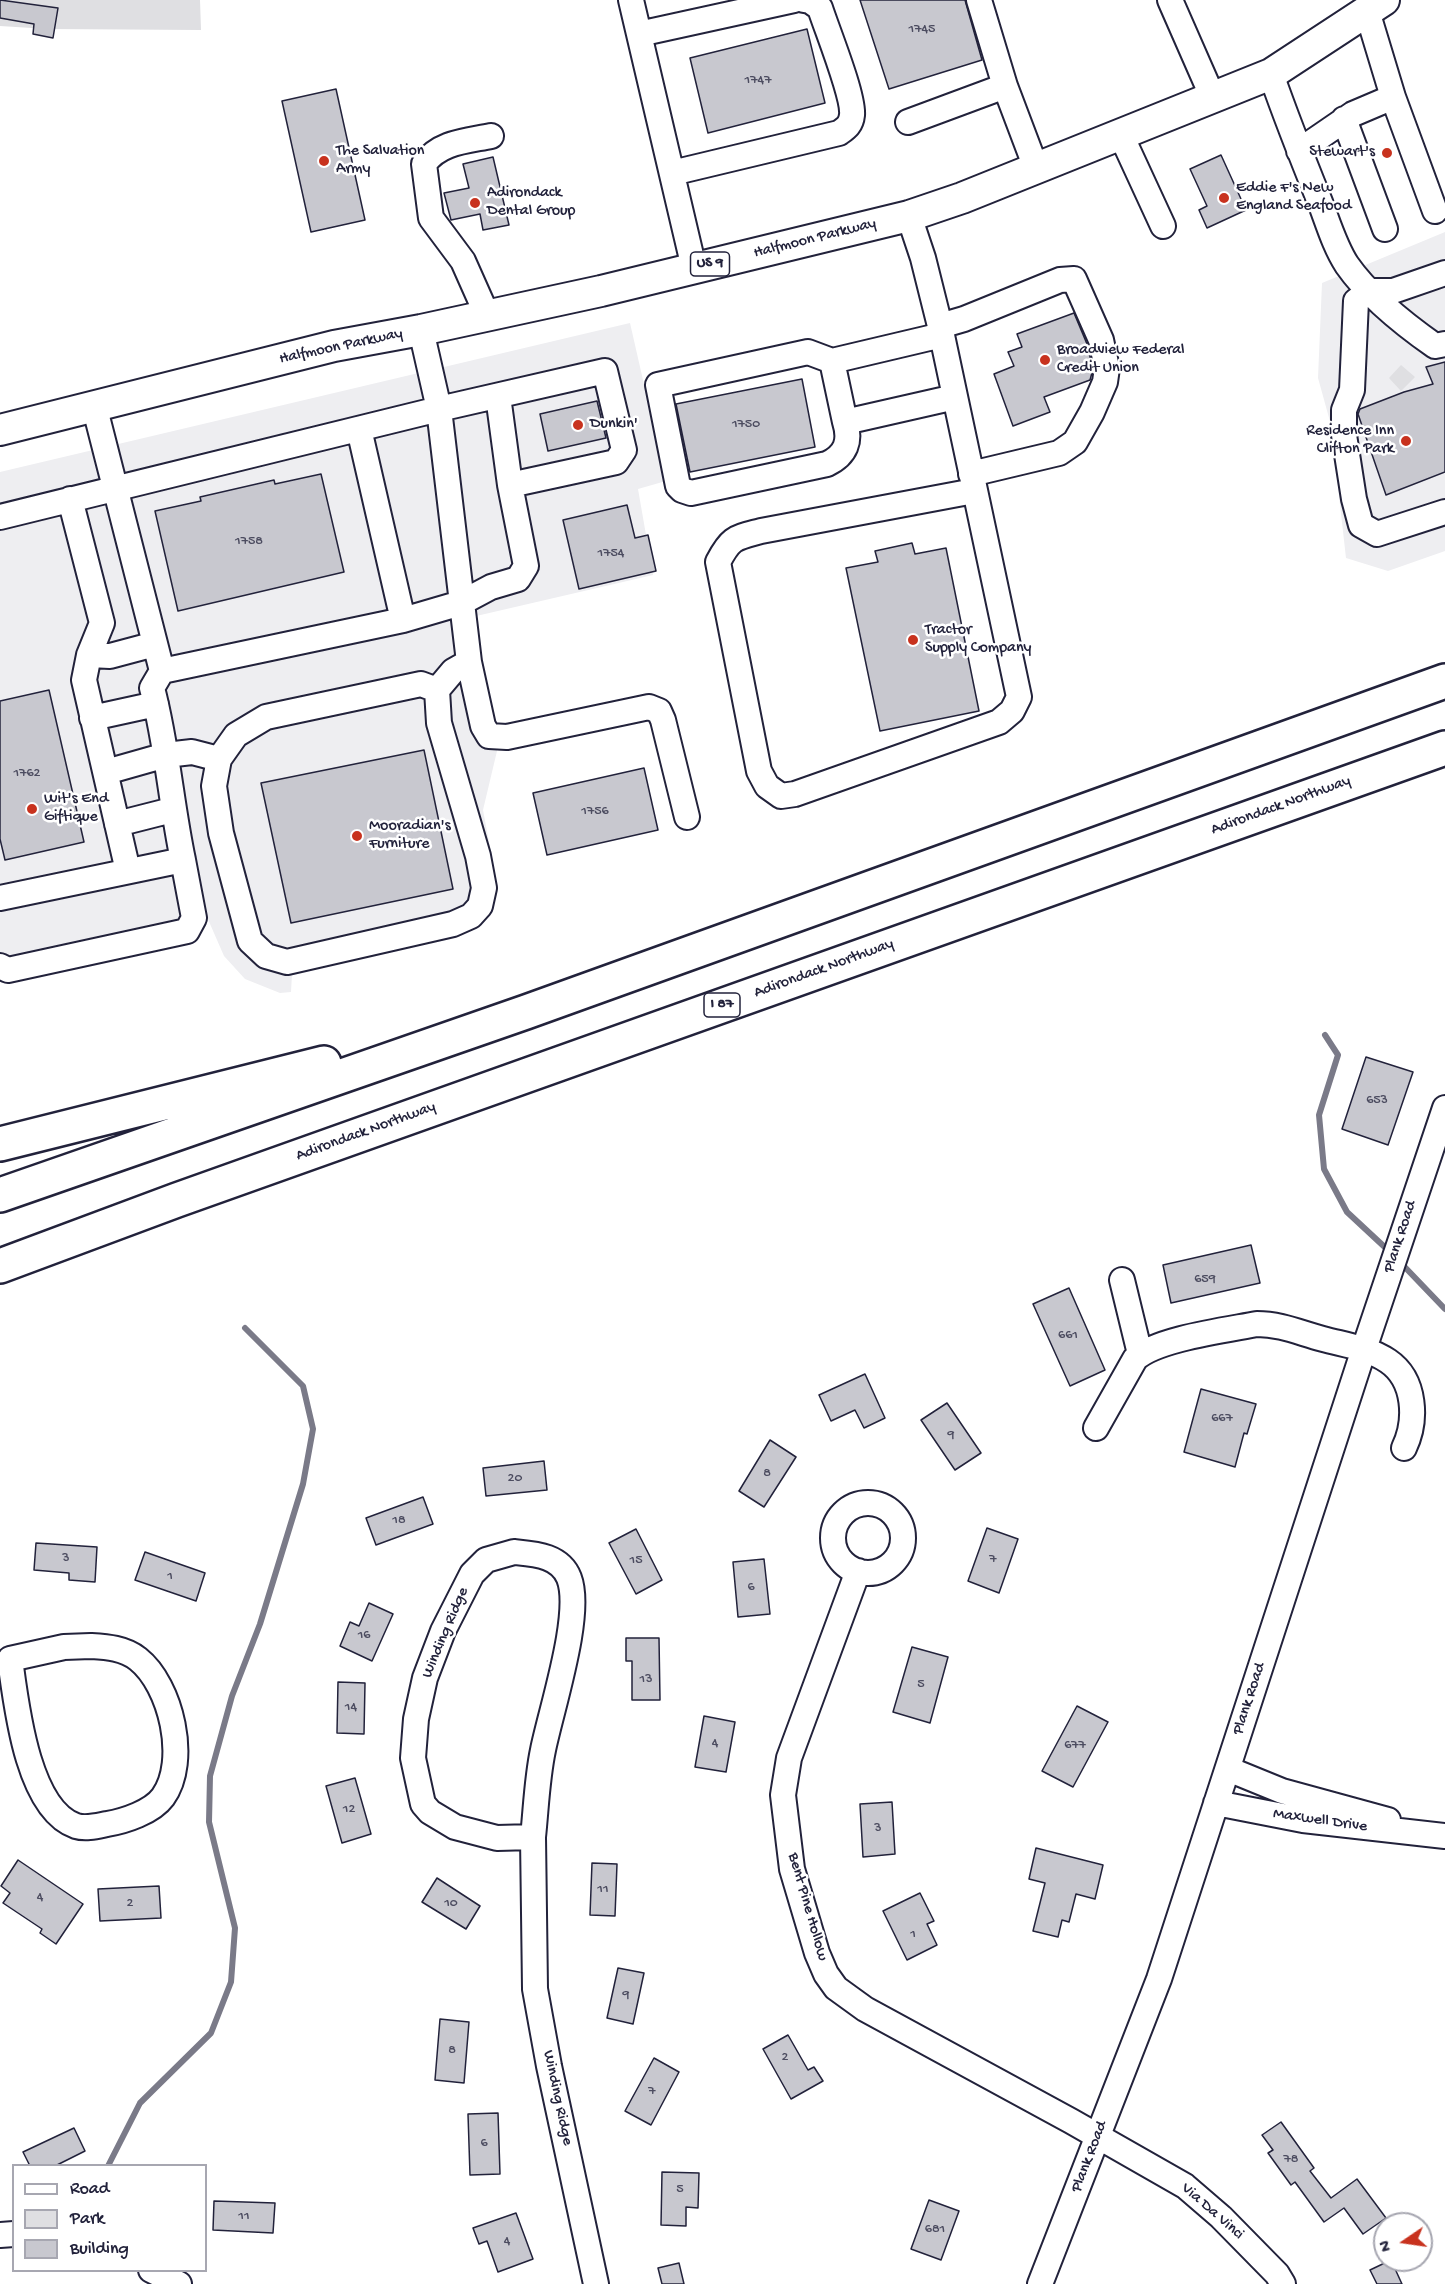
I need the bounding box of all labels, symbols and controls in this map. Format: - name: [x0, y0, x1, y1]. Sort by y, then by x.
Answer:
- house number: 1745: [909, 22, 935, 38]
- house number: 1747: [745, 73, 771, 89]
- place label: The Salvation Army: [336, 142, 424, 180]
- place label: Stewart's: [1309, 143, 1375, 163]
- marker: Stewart's: [1380, 146, 1394, 160]
- marker: The Salvation Army: [317, 154, 331, 168]
- place label: Eddie F's New England Seafood: [1236, 179, 1351, 217]
- place label: Adirondack Dental Group: [487, 184, 575, 222]
- marker: Eddie F's New England Seafood: [1217, 191, 1231, 205]
- marker: Adirondack Dental Group: [468, 196, 482, 210]
- street label: Halfmoon Parkway: [752, 215, 878, 263]
- road number: US 9: [690, 252, 730, 276]
- street label: Halfmoon Parkway: [278, 325, 404, 369]
- place label: Broadview Federal Credit Union: [1057, 341, 1185, 379]
- marker: Broadview Federal Credit Union: [1038, 353, 1052, 367]
- place label: Dunkin': [590, 415, 638, 435]
- house number: 1750: [732, 417, 760, 433]
- marker: Dunkin': [571, 418, 585, 432]
- place label: Residence Inn Clifton Park: [1306, 422, 1394, 460]
- marker: Residence Inn Clifton Park: [1399, 434, 1413, 448]
- house number: 1758: [235, 534, 263, 550]
- house number: 1754: [598, 546, 624, 562]
- place label: Tractor Supply Company: [925, 621, 1031, 659]
- marker: Tractor Supply Company: [906, 633, 920, 647]
- house number: 1762: [14, 766, 40, 782]
- street label: Adirondack Northway: [1209, 772, 1353, 840]
- place label: Wit's End Giftique: [44, 790, 108, 828]
- marker: Wit's End Giftique: [25, 802, 39, 816]
- house number: 1756: [581, 804, 609, 820]
- place label: Mooradian's Furniture: [369, 817, 451, 855]
- marker: Mooradian's Furniture: [350, 829, 364, 843]
- street label: Adirondack Northway: [752, 935, 896, 1003]
- road number: I 87: [704, 993, 740, 1017]
- house number: 653: [1366, 1093, 1388, 1109]
- street label: Adirondack Northway: [294, 1098, 438, 1166]
- street label: Plank Road: [1380, 1199, 1422, 1275]
- house number: 659: [1194, 1272, 1216, 1288]
- house number: 661: [1058, 1328, 1078, 1344]
- house number: 667: [1211, 1411, 1233, 1427]
- house number: 9: [947, 1428, 955, 1444]
- house number: 8: [763, 1466, 771, 1482]
- house number: 20: [508, 1471, 522, 1487]
- house number: 18: [392, 1513, 406, 1529]
- house number: 3: [62, 1551, 70, 1567]
- house number: 7: [989, 1552, 997, 1568]
- house number: 15: [629, 1553, 643, 1569]
- house number: 1: [167, 1569, 173, 1585]
- house number: 6: [747, 1580, 755, 1596]
- street label: Winding Ridge: [418, 1585, 474, 1681]
- house number: 16: [358, 1628, 370, 1644]
- street label: Plank Road: [1229, 1661, 1271, 1737]
- house number: 13: [640, 1672, 652, 1688]
- house number: 5: [917, 1677, 925, 1693]
- house number: 14: [345, 1700, 357, 1716]
- house number: 4: [712, 1736, 718, 1752]
- house number: 677: [1064, 1738, 1086, 1754]
- house number: 12: [343, 1802, 355, 1818]
- street label: Maxwell Drive: [1272, 1805, 1368, 1837]
- house number: 3: [874, 1821, 882, 1837]
- street label: Bent Pine Hollow: [782, 1851, 832, 1963]
- house number: 11: [597, 1882, 609, 1898]
- house number: 4: [37, 1890, 43, 1906]
- house number: 2: [127, 1896, 133, 1912]
- house number: 10: [444, 1896, 458, 1912]
- house number: 1: [910, 1927, 916, 1943]
- house number: 9: [622, 1988, 630, 2004]
- house number: 8: [448, 2043, 456, 2059]
- street label: Winding Ridge: [538, 2049, 576, 2147]
- house number: 2: [782, 2050, 788, 2066]
- house number: 7: [648, 2084, 656, 2100]
- street label: Plank Road: [1068, 2119, 1112, 2195]
- house number: 6: [480, 2136, 488, 2152]
- house number: 78: [1284, 2152, 1298, 2168]
- legend: [12, 2164, 207, 2272]
- text: Road: [70, 2179, 109, 2200]
- street label: Via Da Vinci: [1177, 2179, 1247, 2245]
- house number: 5: [676, 2182, 684, 2198]
- text: Park: [70, 2209, 104, 2230]
- house number: 11: [238, 2209, 250, 2225]
- north arrow: [1373, 2212, 1433, 2272]
- house number: 681: [925, 2222, 945, 2238]
- house number: 4: [504, 2234, 510, 2250]
- text: N: [1376, 2238, 1397, 2253]
- text: Building: [70, 2239, 129, 2260]

